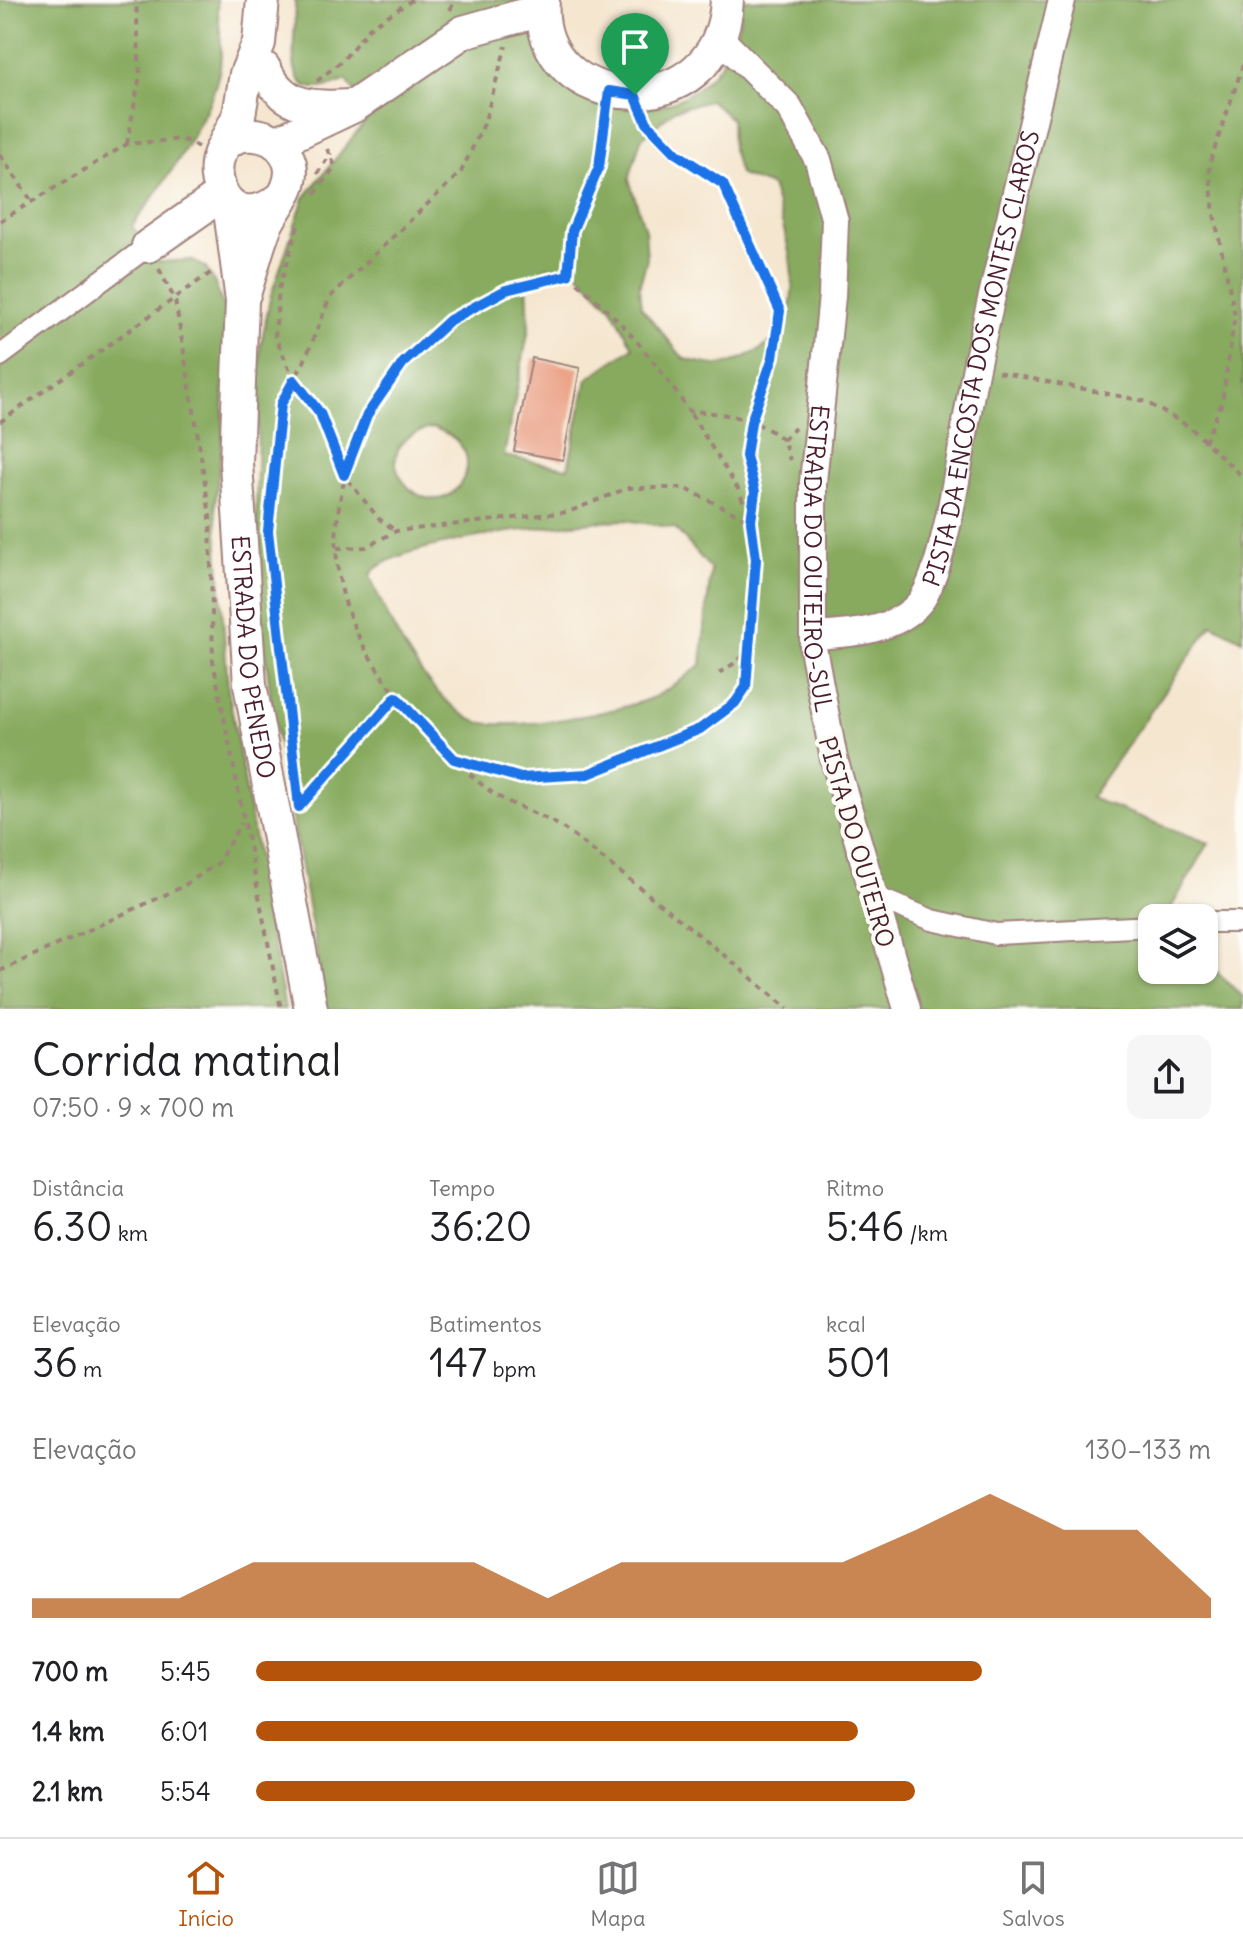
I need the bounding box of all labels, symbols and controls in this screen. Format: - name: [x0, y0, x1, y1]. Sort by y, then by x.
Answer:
- pin: [601, 13, 669, 95]
- icon: arrive: [613, 25, 657, 69]
- street label: PISTA DA ENCOSTA DOS MONTES CLAROS: [916, 127, 1045, 591]
- street label: ESTRADA DO OUTEIRO-SUL: [797, 403, 840, 715]
- street label: ESTRADA DO PENEDO: [226, 534, 282, 781]
- street label: PISTA DO OUTEIRO: [813, 733, 901, 951]
- map controls: [1138, 904, 1218, 984]
- button: layers: [1138, 904, 1218, 984]
- text: Corrida matinal: [32, 1033, 341, 1088]
- button: share: [1127, 1035, 1211, 1119]
- text: 07:50 · 9 × 700 m: [32, 1091, 234, 1124]
- text: Distância: [32, 1174, 124, 1202]
- text: Tempo: [429, 1174, 495, 1202]
- text: Ritmo: [826, 1174, 884, 1202]
- text: 6.30: [32, 1202, 112, 1252]
- text: 36:20: [429, 1202, 532, 1252]
- text: 5:46: [826, 1202, 904, 1252]
- text: km: [112, 1219, 148, 1247]
- text: /km: [904, 1219, 948, 1247]
- text: Elevação: [32, 1310, 121, 1338]
- text: Batimentos: [429, 1310, 542, 1338]
- text: kcal: [826, 1310, 866, 1338]
- text: 36: [32, 1338, 78, 1388]
- text: 147: [429, 1338, 487, 1388]
- text: 501: [826, 1338, 891, 1388]
- text: m: [78, 1355, 102, 1383]
- text: bpm: [487, 1355, 536, 1383]
- text: Elevação: [32, 1433, 137, 1466]
- text: 130–133 m: [1085, 1433, 1211, 1466]
- text: 700 m: [32, 1655, 108, 1688]
- text: 5:45: [160, 1655, 211, 1688]
- text: 1.4 km: [32, 1715, 105, 1748]
- text: 6:01: [160, 1715, 208, 1748]
- text: 2.1 km: [32, 1775, 103, 1808]
- text: 5:54: [160, 1775, 211, 1808]
- tab: Início: [178, 1856, 234, 1932]
- tab: Mapa: [590, 1856, 646, 1932]
- tab: Salvos: [1002, 1856, 1065, 1932]

